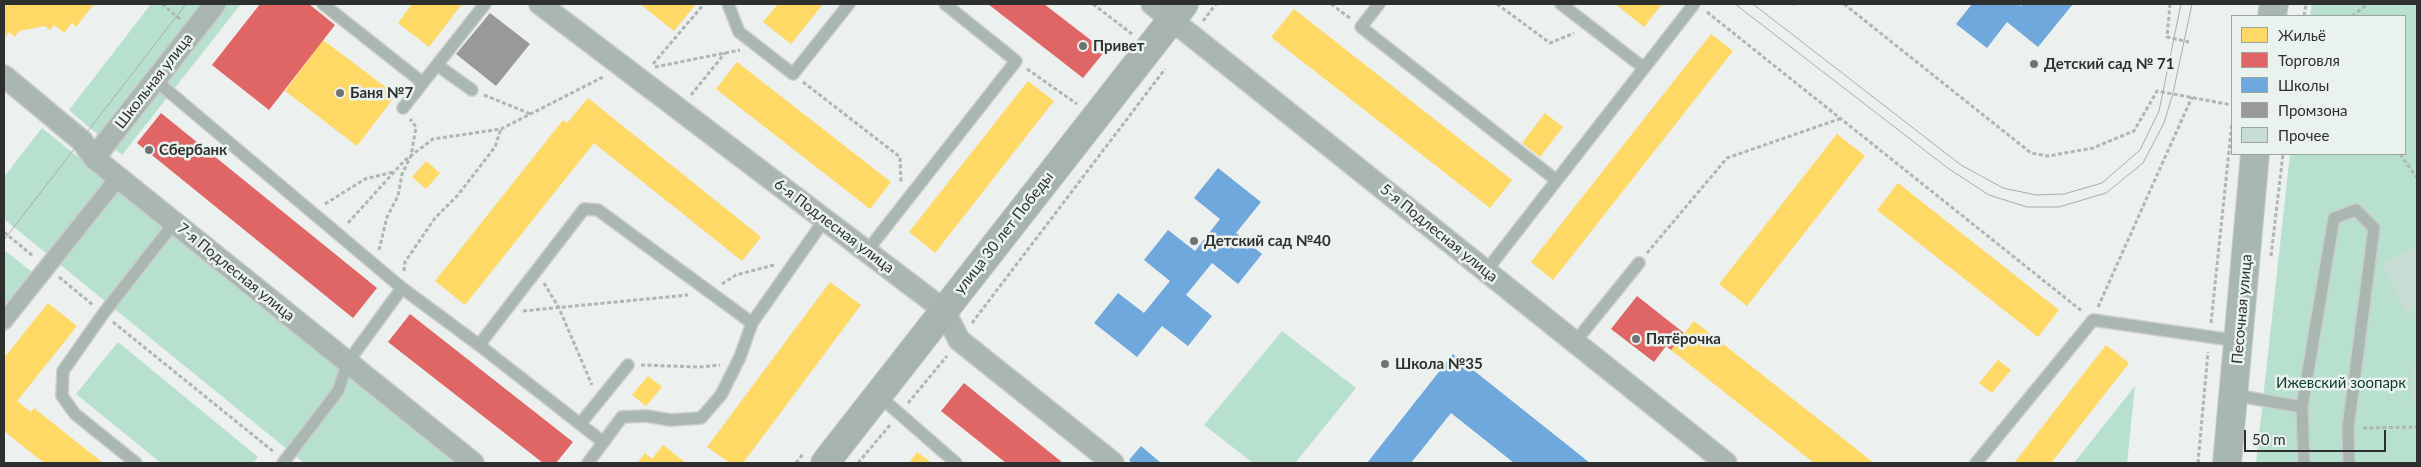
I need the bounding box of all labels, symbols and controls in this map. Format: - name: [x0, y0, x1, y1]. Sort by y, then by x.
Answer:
- legend: [2231, 15, 2406, 155]
- text: Жильё: [2278, 26, 2326, 44]
- street label: Школьная улица: [111, 30, 197, 132]
- place label: Привет: [1093, 37, 1145, 55]
- marker: Привет: [1077, 40, 1089, 52]
- text: Торговля: [2278, 51, 2340, 69]
- place label: Детский сад № 71: [2044, 55, 2174, 73]
- marker: Детский сад № 71: [2028, 58, 2040, 70]
- text: Школы: [2278, 76, 2329, 94]
- place label: Баня №7: [350, 84, 413, 102]
- marker: Баня №7: [334, 87, 346, 99]
- text: Промзона: [2278, 101, 2348, 119]
- text: Прочее: [2278, 126, 2329, 144]
- place label: Сбербанк: [159, 141, 227, 159]
- marker: Сбербанк: [143, 144, 155, 156]
- street label: улица 30 лет Победы: [951, 168, 1057, 298]
- street label: 6-я Подлесная улица: [770, 175, 898, 277]
- street label: 5-я Подлесная улица: [1377, 180, 1501, 286]
- street label: 7-я Подлесная улица: [174, 219, 298, 325]
- place label: Детский сад №40: [1204, 232, 1331, 250]
- marker: Детский сад №40: [1188, 235, 1200, 247]
- street label: Песочная улица: [2228, 253, 2256, 365]
- place label: Пятёрочка: [1646, 330, 1721, 348]
- marker: Пятёрочка: [1630, 333, 1642, 345]
- place label: Школа №35: [1395, 355, 1483, 373]
- marker: Школа №35: [1379, 358, 1391, 370]
- park label: Ижевский зоопарк: [2276, 374, 2406, 392]
- scale bar: [2246, 420, 2388, 452]
- text: 50 m: [2252, 430, 2286, 448]

